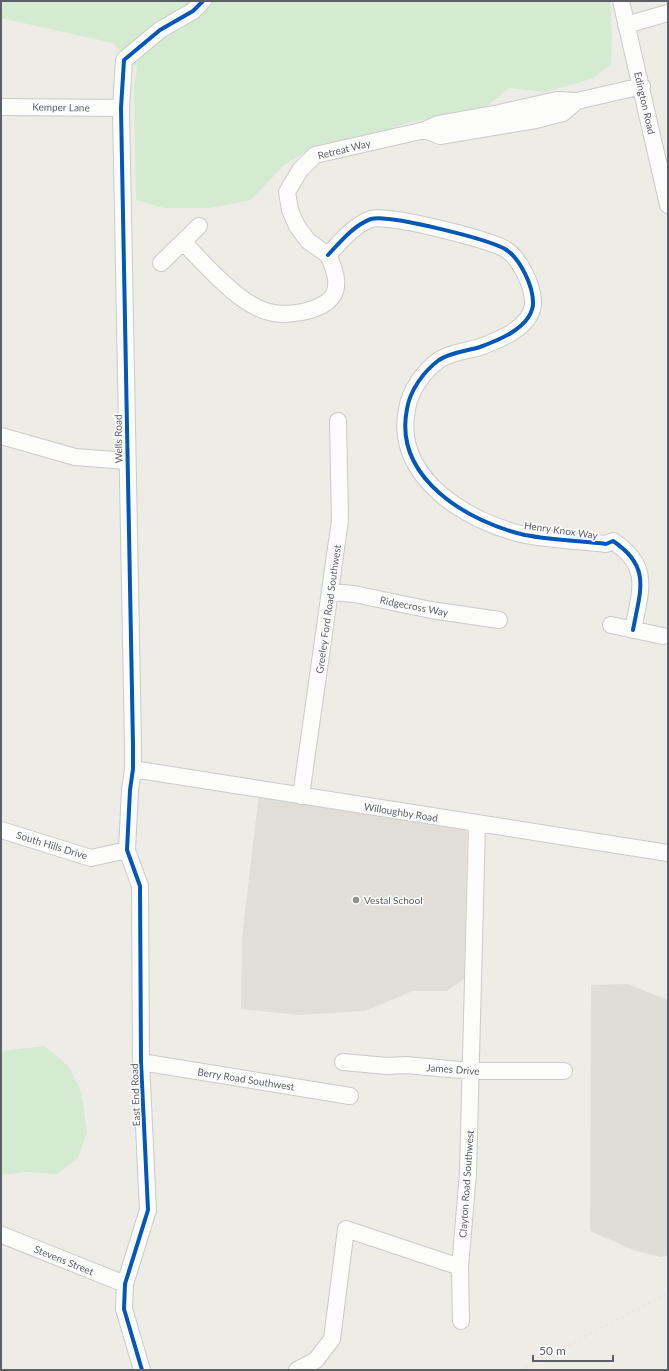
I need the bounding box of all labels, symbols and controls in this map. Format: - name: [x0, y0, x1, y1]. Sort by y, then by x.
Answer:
- street label: Edington Road: [632, 71, 658, 135]
- street label: Kemper Lane: [32, 100, 90, 114]
- street label: Retreat Way: [316, 136, 373, 161]
- street label: Wells Road: [112, 414, 124, 464]
- street label: Henry Knox Way: [523, 519, 599, 541]
- street label: Greeley Ford Road Southwest: [313, 543, 343, 674]
- street label: Ridgecross Way: [379, 593, 450, 619]
- street label: Willoughby Road: [363, 800, 439, 824]
- street label: South Hills Drive: [15, 828, 89, 862]
- place label: Vestal School: [364, 894, 423, 906]
- marker: Vestal School: [351, 895, 361, 905]
- street label: James Drive: [426, 1061, 480, 1077]
- street label: East End Road: [128, 1063, 142, 1127]
- street label: Berry Road Southwest: [197, 1065, 296, 1093]
- street label: Clayton Road Southwest: [456, 1129, 476, 1238]
- street label: Stevens Street: [33, 1243, 96, 1278]
- scale bar: [533, 1337, 613, 1363]
- text: 50 m: [539, 1343, 566, 1358]

